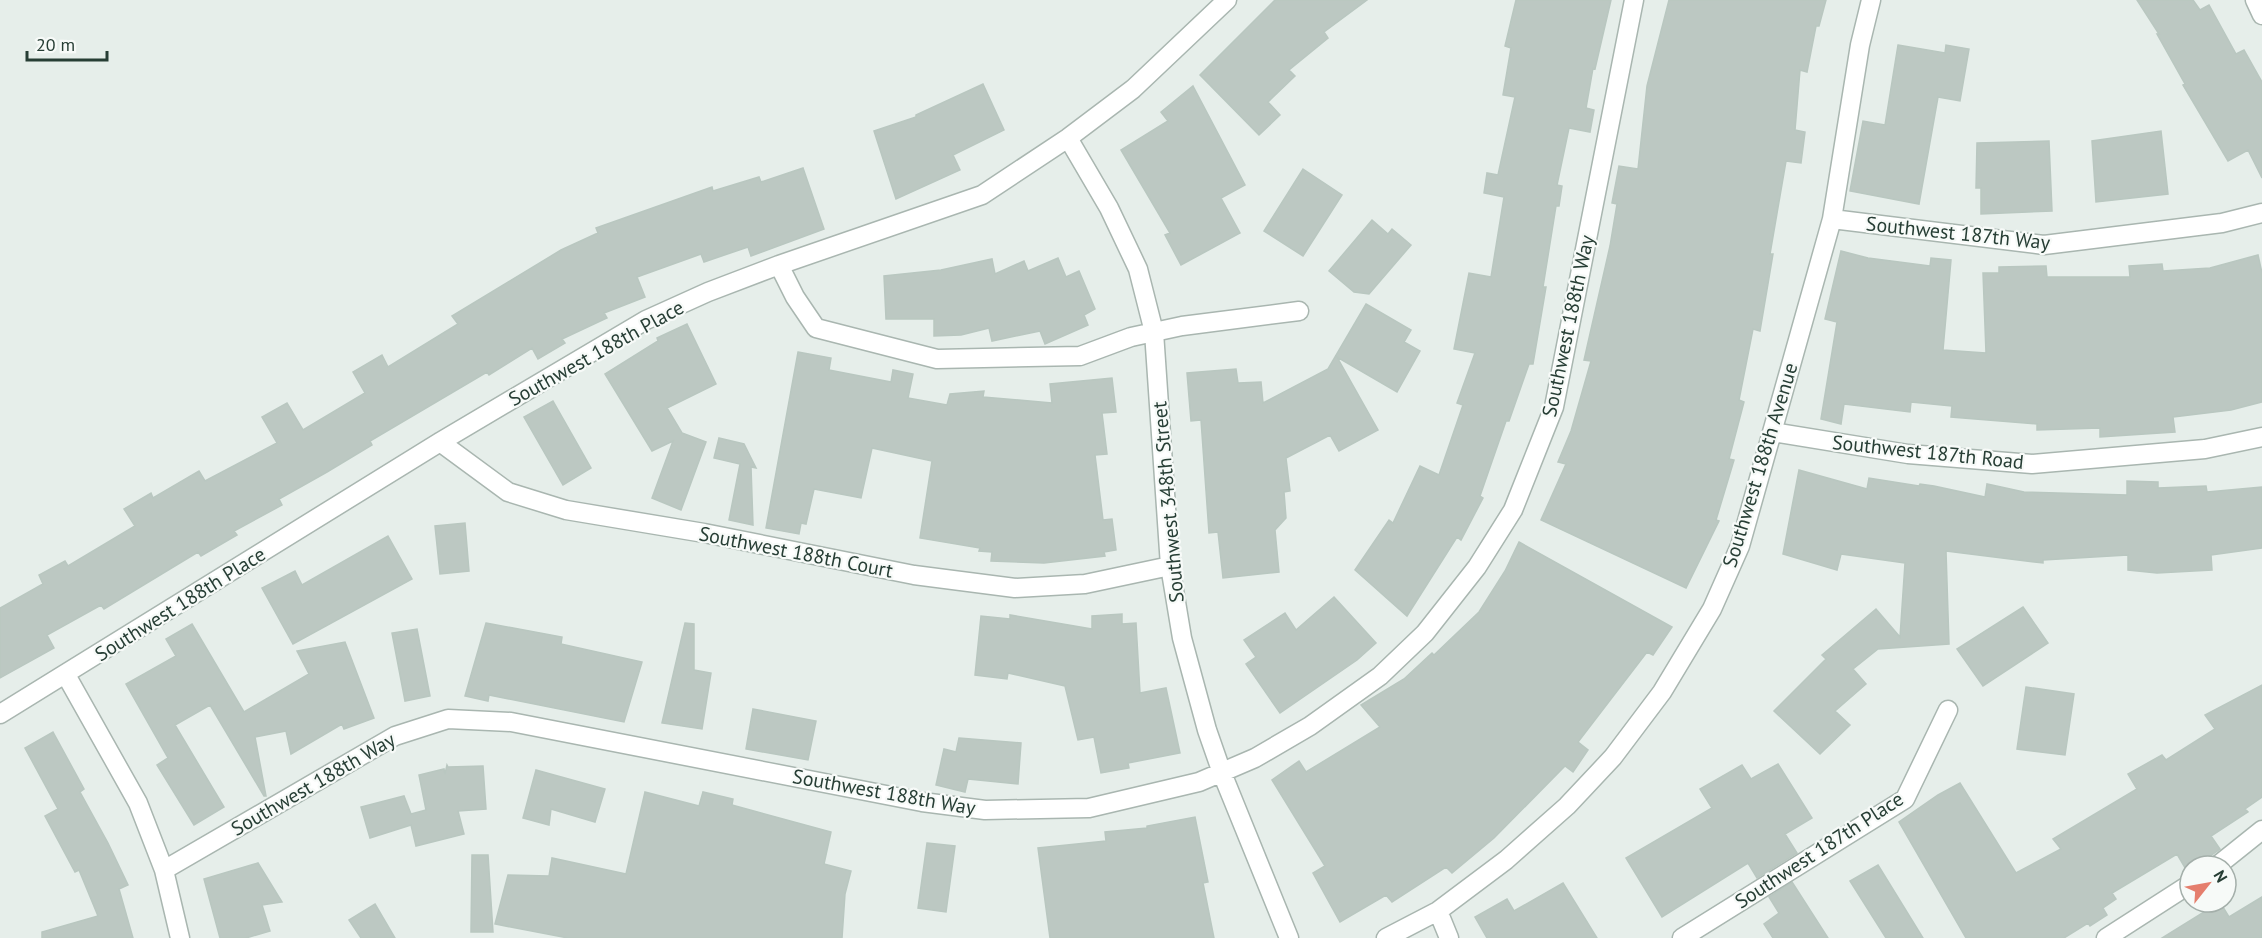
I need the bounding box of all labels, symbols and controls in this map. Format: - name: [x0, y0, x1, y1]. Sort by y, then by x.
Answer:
- scale bar: [27, 24, 106, 62]
- text: 20 m: [36, 33, 75, 56]
- street label: Southwest 187th Way: [1865, 210, 2052, 256]
- street label: Southwest 188th Way: [1536, 232, 1600, 419]
- street label: Southwest 188th Place: [504, 294, 688, 412]
- street label: Southwest 188th Avenue: [1716, 360, 1804, 570]
- street label: Southwest 348th Street: [1146, 400, 1190, 604]
- street label: Southwest 187th Road: [1831, 429, 2025, 475]
- street label: Southwest 188th Court: [697, 520, 895, 584]
- street label: Southwest 188th Place: [90, 541, 270, 667]
- street label: Southwest 188th Way: [226, 726, 400, 842]
- street label: Southwest 188th Way: [790, 763, 978, 821]
- street label: Southwest 187th Place: [1730, 786, 1908, 914]
- north arrow: [2178, 854, 2238, 914]
- text: N: [2210, 867, 2232, 886]

